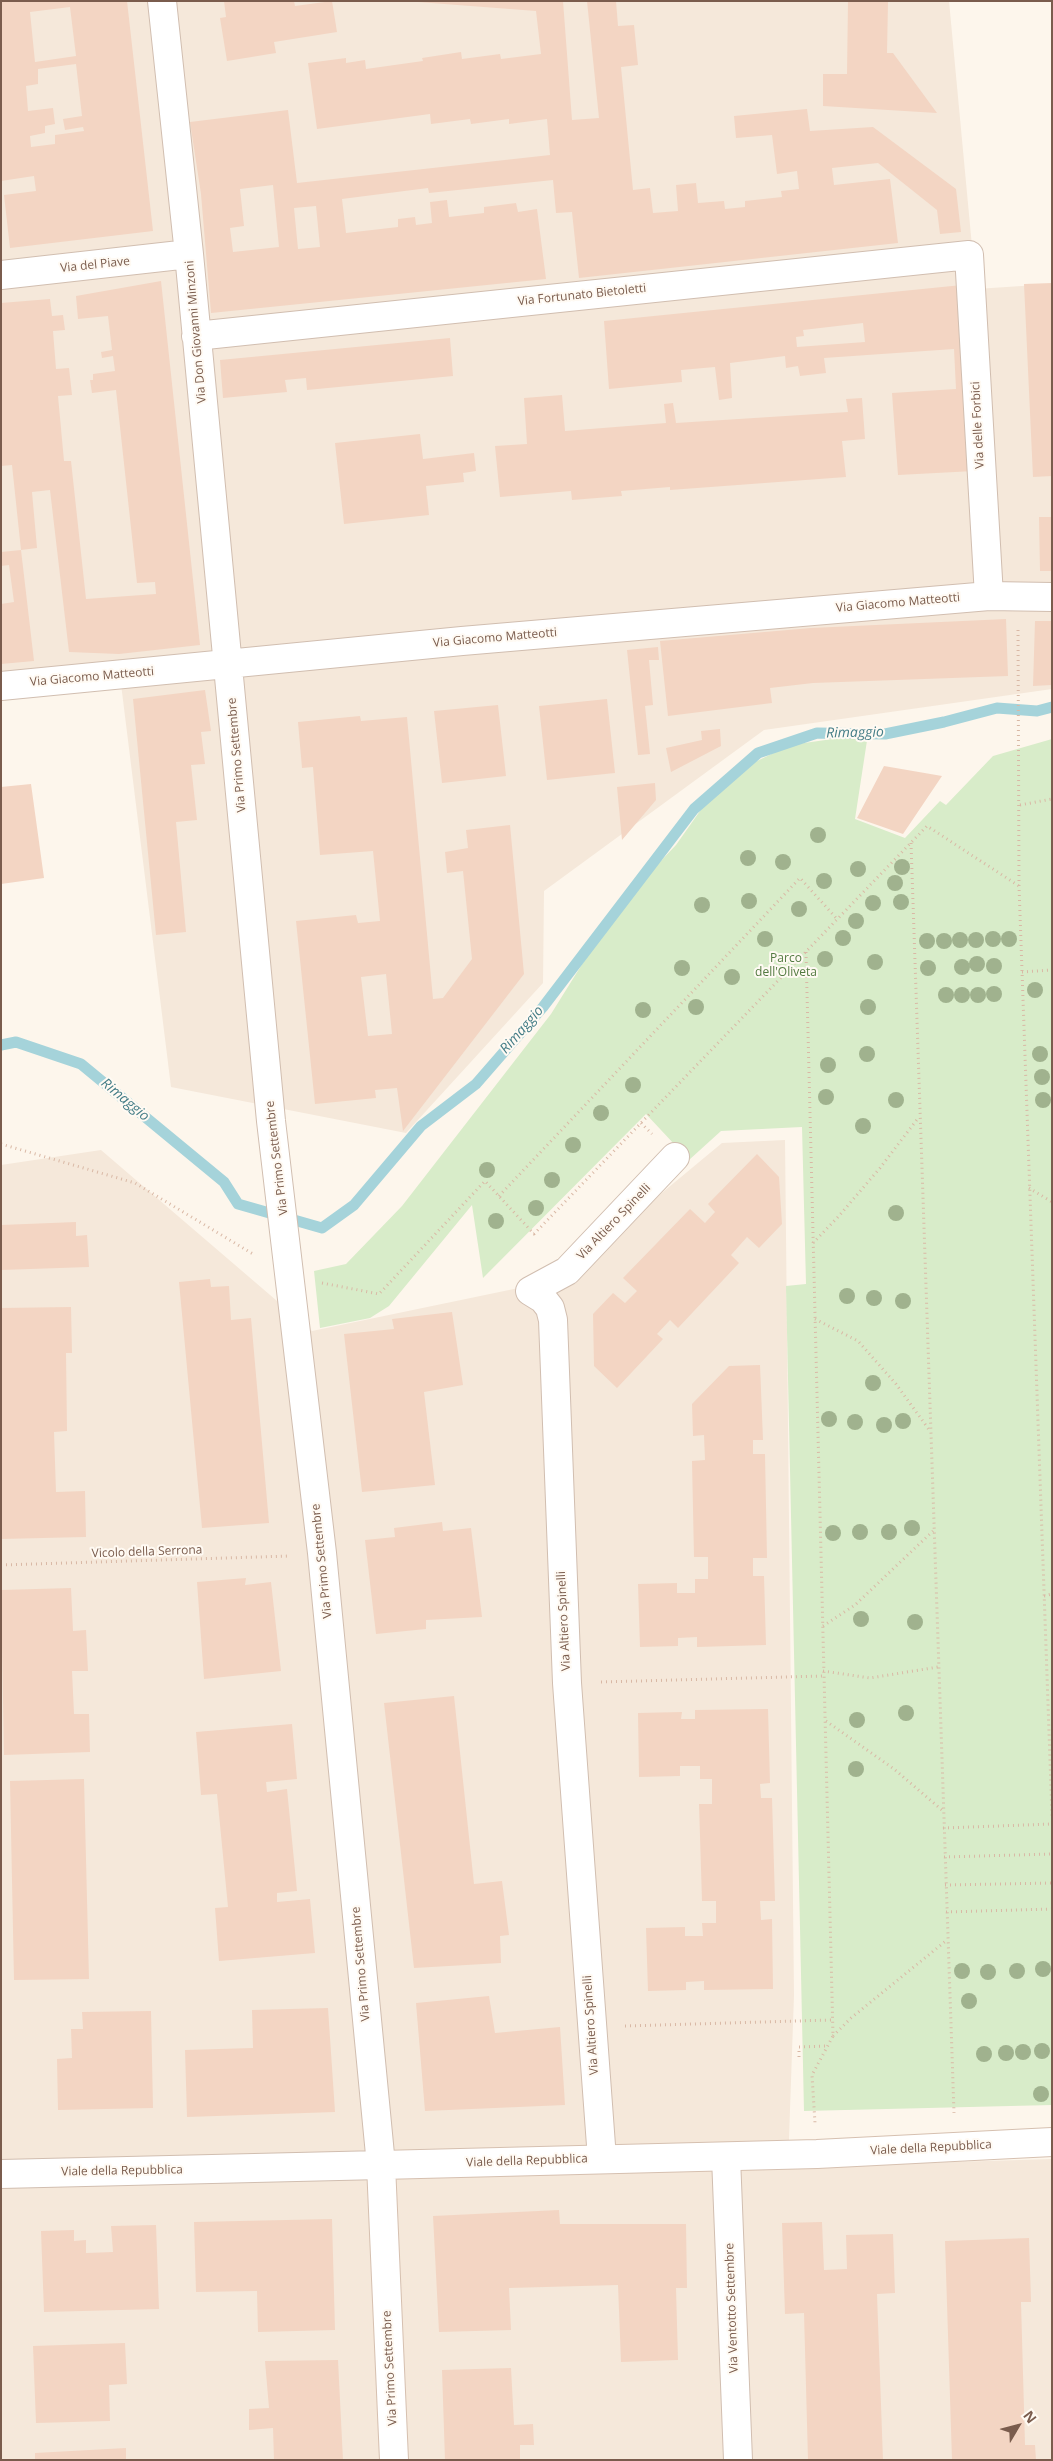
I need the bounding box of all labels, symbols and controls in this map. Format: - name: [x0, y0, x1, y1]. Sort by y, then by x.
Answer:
- street label: Via del Piave: [60, 254, 130, 276]
- street label: Via Don Giovanni Minzoni: [183, 260, 209, 404]
- street label: Via Fortunato Bietoletti: [517, 281, 647, 309]
- street label: Via delle Forbici: [969, 381, 987, 469]
- street label: Via Giacomo Matteotti: [835, 590, 961, 616]
- street label: Via Giacomo Matteotti: [432, 625, 558, 651]
- street label: Via Giacomo Matteotti: [29, 664, 155, 690]
- street label: Via Primo Settembre: [225, 697, 249, 813]
- water label: Rimaggio: [826, 724, 884, 742]
- park label: Parco dell'Oliveta: [755, 952, 817, 980]
- water label: Rimaggio: [497, 1003, 547, 1057]
- water label: Rimaggio: [98, 1075, 152, 1125]
- street label: Via Primo Settembre: [263, 1100, 291, 1216]
- street label: Via Altiero Spinelli: [574, 1181, 654, 1263]
- street label: Via Primo Settembre: [309, 1503, 335, 1619]
- street label: Vicolo della Serrona: [91, 1543, 203, 1561]
- street label: Via Altiero Spinelli: [554, 1571, 574, 1671]
- street label: Via Primo Settembre: [349, 1906, 373, 2022]
- street label: Via Altiero Spinelli: [580, 1975, 602, 2075]
- street label: Viale della Repubblica: [870, 2138, 992, 2158]
- street label: Viale della Repubblica: [466, 2152, 588, 2170]
- street label: Viale della Repubblica: [61, 2163, 183, 2179]
- street label: Via Ventotto Settembre: [723, 2243, 741, 2373]
- street label: Via Primo Settembre: [380, 2310, 400, 2426]
- north arrow: [993, 2401, 1043, 2451]
- text: N: [1019, 2406, 1041, 2427]

